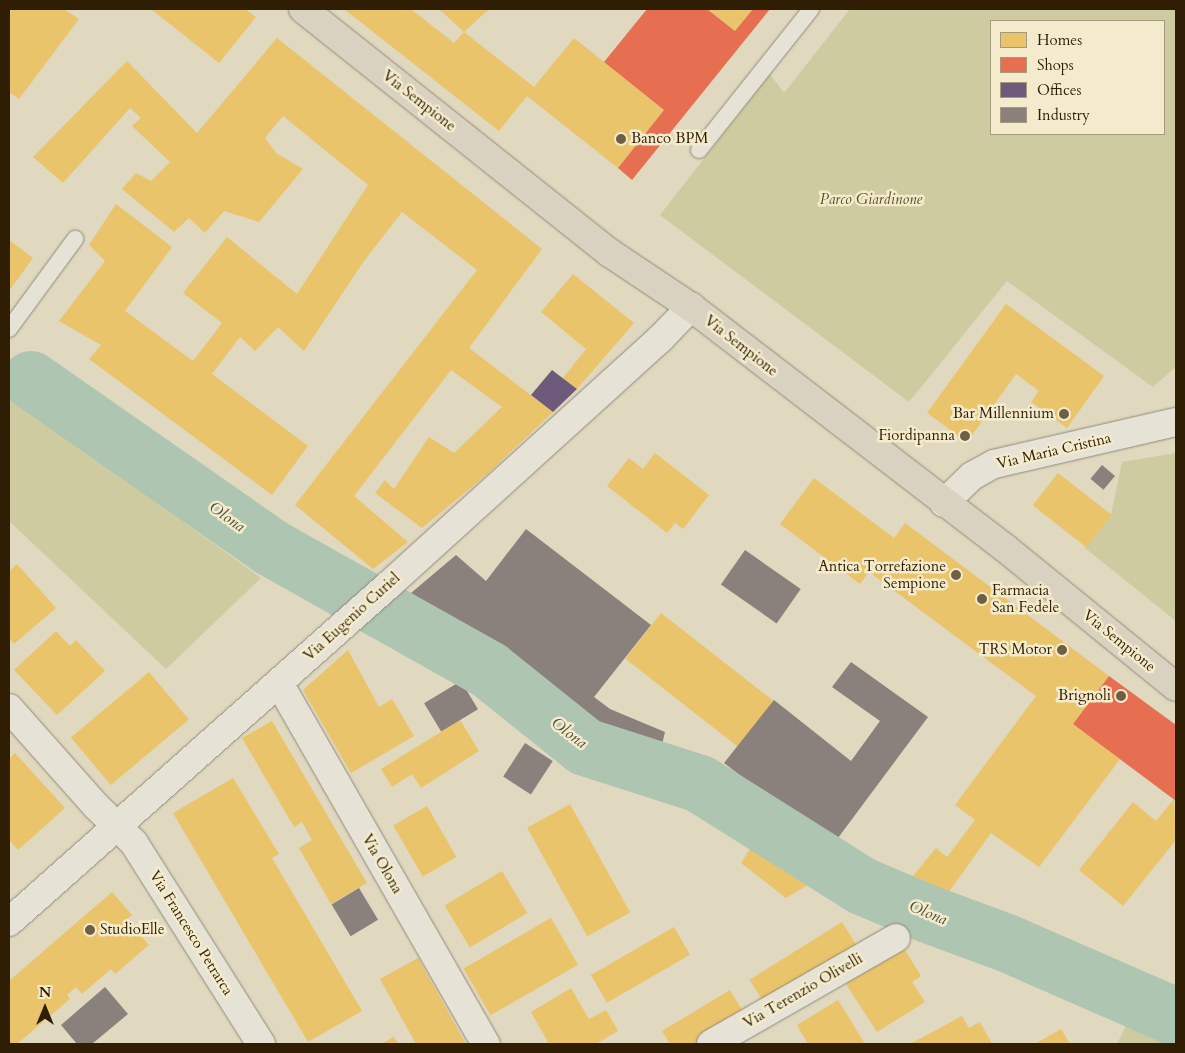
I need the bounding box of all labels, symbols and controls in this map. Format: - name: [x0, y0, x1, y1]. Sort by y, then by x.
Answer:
- legend: [990, 20, 1165, 135]
- text: Homes: [1037, 30, 1082, 50]
- text: Shops: [1037, 55, 1074, 75]
- street label: Via Sempione: [379, 67, 459, 135]
- text: Offices: [1037, 80, 1082, 100]
- text: Industry: [1037, 105, 1090, 125]
- place label: Banco BPM: [631, 130, 708, 148]
- marker: Banco BPM: [615, 133, 627, 145]
- park label: Parco Giardinone: [820, 191, 922, 209]
- street label: Via Sempione: [701, 312, 781, 380]
- place label: Bar Millennium: [953, 405, 1054, 423]
- marker: Bar Millennium: [1058, 408, 1070, 420]
- place label: Fiordipanna: [878, 427, 955, 445]
- street label: Via Maria Cristina: [995, 429, 1113, 473]
- marker: Fiordipanna: [959, 430, 971, 442]
- water label: Olona: [205, 498, 249, 536]
- place label: Antica Torrefazione Sempione: [818, 557, 946, 592]
- street label: Via Eugenio Curiel: [300, 569, 404, 665]
- marker: Antica Torrefazione Sempione: [950, 569, 962, 581]
- place label: Farmacia San Fedele: [992, 581, 1059, 616]
- marker: Farmacia San Fedele: [976, 593, 988, 605]
- street label: Via Sempione: [1079, 606, 1159, 676]
- place label: TRS Motor: [979, 641, 1052, 659]
- marker: TRS Motor: [1056, 644, 1068, 656]
- place label: Brignoli: [1058, 687, 1111, 705]
- marker: Brignoli: [1115, 690, 1127, 702]
- water label: Olona: [547, 713, 591, 753]
- street label: Via Olona: [358, 831, 406, 897]
- street label: Via Francesco Petrarca: [145, 867, 237, 999]
- water label: Olona: [906, 897, 950, 929]
- place label: StudioElle: [100, 921, 164, 939]
- marker: StudioElle: [84, 924, 96, 936]
- street label: Via Terenzio Olivelli: [740, 950, 866, 1032]
- north arrow: [20, 983, 70, 1033]
- text: N: [39, 983, 51, 1002]

